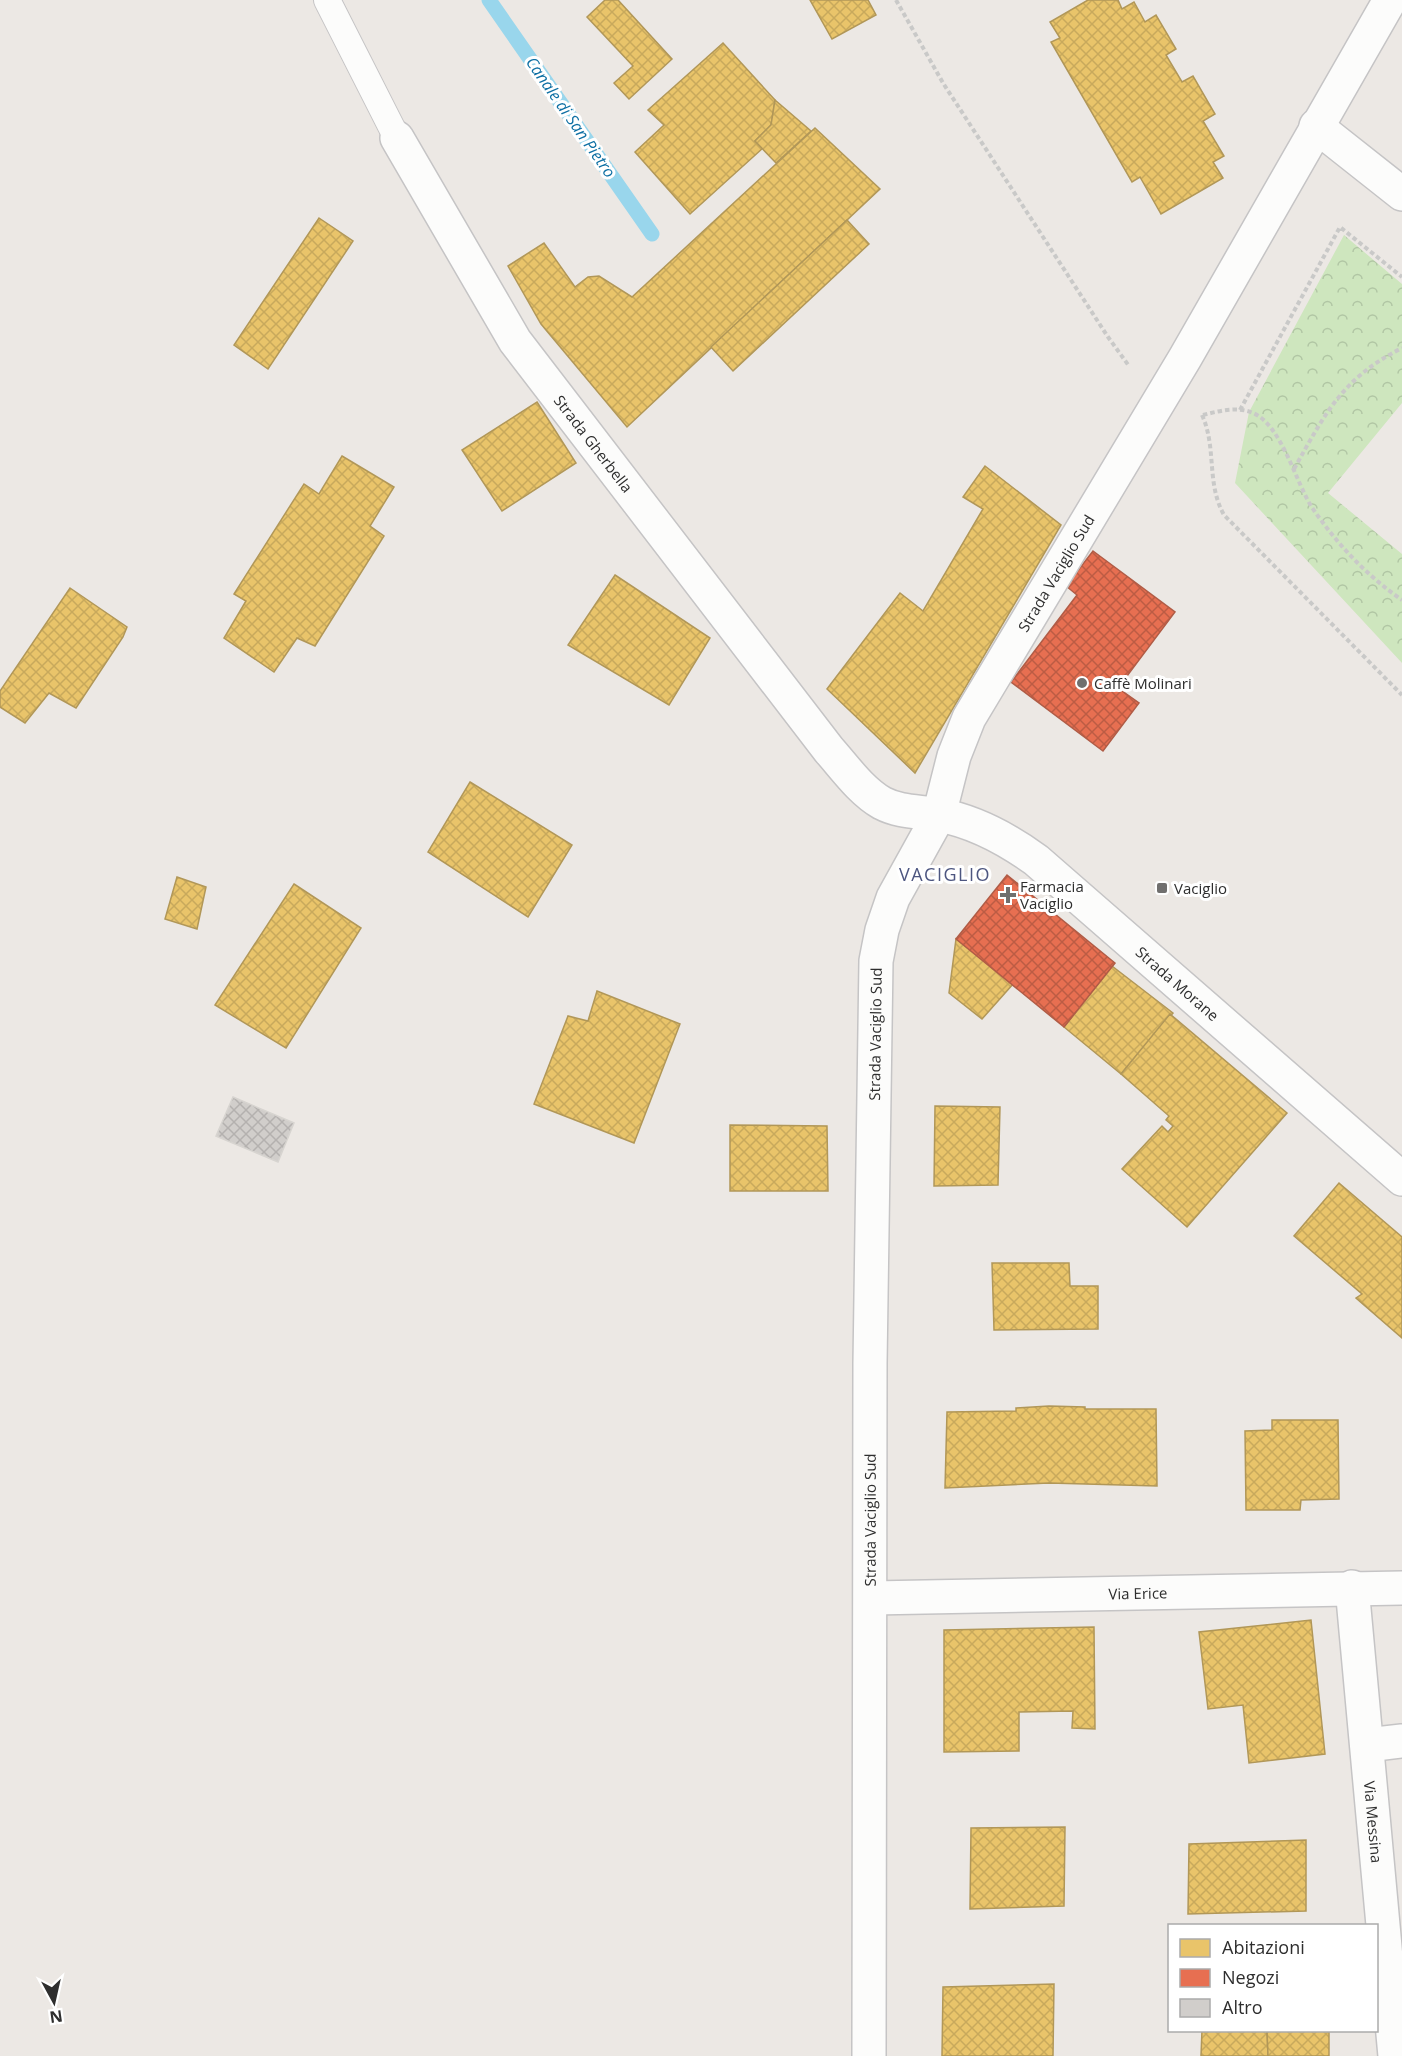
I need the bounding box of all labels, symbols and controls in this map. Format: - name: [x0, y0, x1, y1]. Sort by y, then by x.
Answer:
- water label: Canale di San Pietro: [521, 52, 621, 182]
- street label: Strada Gherbella: [550, 391, 637, 496]
- street label: Strada Vaciglio Sud: [1013, 511, 1099, 635]
- place label: Caffè Molinari: [1094, 673, 1192, 693]
- marker: Caffè Molinari: [1075, 676, 1089, 690]
- district label: VACIGLIO: [899, 862, 991, 886]
- place label: Farmacia Vaciglio: [1020, 876, 1084, 913]
- place label: Vaciglio: [1174, 878, 1227, 898]
- marker: Vaciglio: [1155, 881, 1169, 895]
- marker: Farmacia Vaciglio: [1001, 888, 1015, 902]
- street label: Strada Morane: [1132, 942, 1223, 1025]
- street label: Strada Vaciglio Sud: [864, 967, 886, 1101]
- street label: Strada Vaciglio Sud: [860, 1453, 880, 1587]
- street label: Via Erice: [1108, 1582, 1168, 1604]
- street label: Via Messina: [1360, 1780, 1387, 1864]
- legend: [1168, 1924, 1378, 2032]
- text: Abitazioni: [1222, 1935, 1305, 1959]
- text: Negozi: [1222, 1965, 1279, 1989]
- north arrow: [24, 1972, 84, 2032]
- text: Altro: [1222, 1995, 1263, 2019]
- text: N: [48, 2005, 64, 2029]

